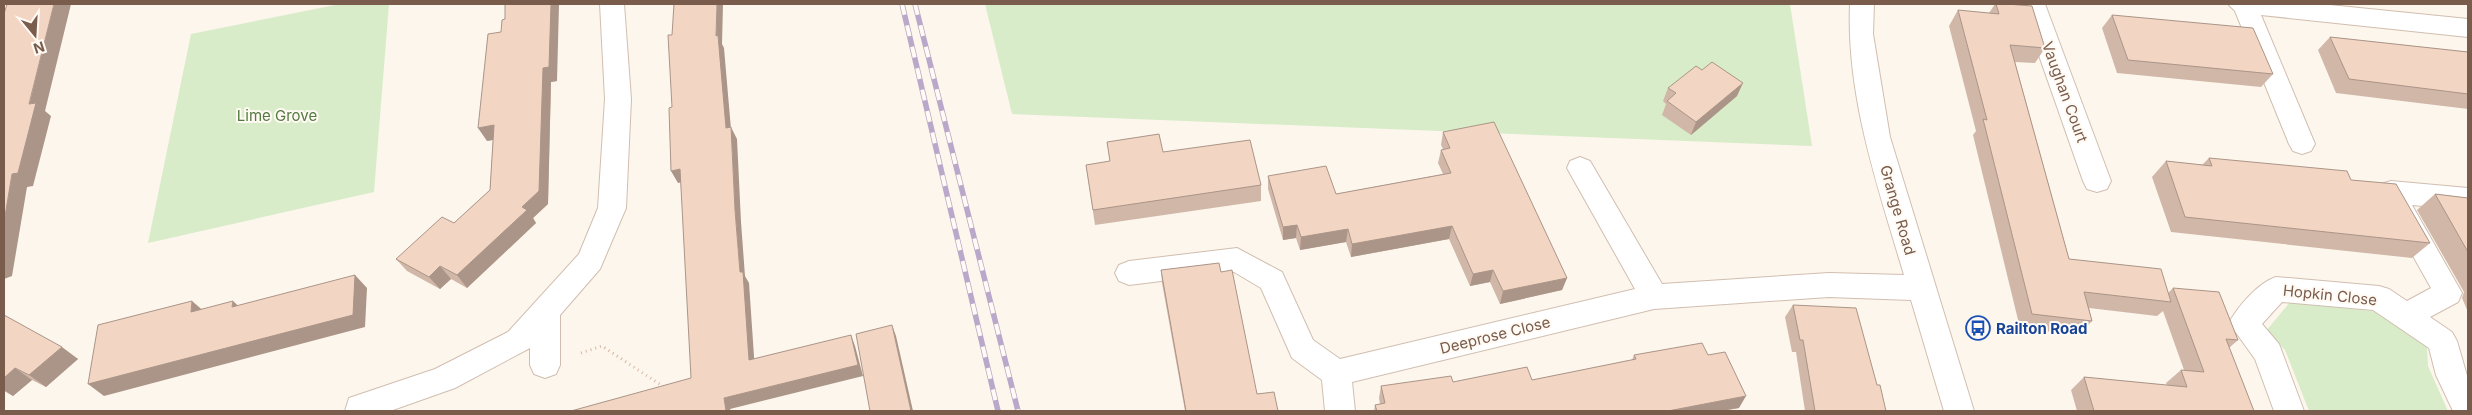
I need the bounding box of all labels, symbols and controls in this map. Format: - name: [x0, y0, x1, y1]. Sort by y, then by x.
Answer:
- north arrow: [10, 10, 60, 60]
- text: N: [31, 38, 47, 58]
- street label: Vaughan Court: [2038, 39, 2092, 145]
- park label: Lime Grove: [237, 106, 317, 125]
- street label: Grange Road: [1876, 163, 1920, 257]
- street label: Hopkin Close: [2282, 281, 2378, 309]
- street label: Deeprose Close: [1438, 312, 1552, 358]
- bus stop icon: Railton Road: [1965, 315, 1991, 341]
- place label: Railton Road: [1996, 319, 2087, 338]

